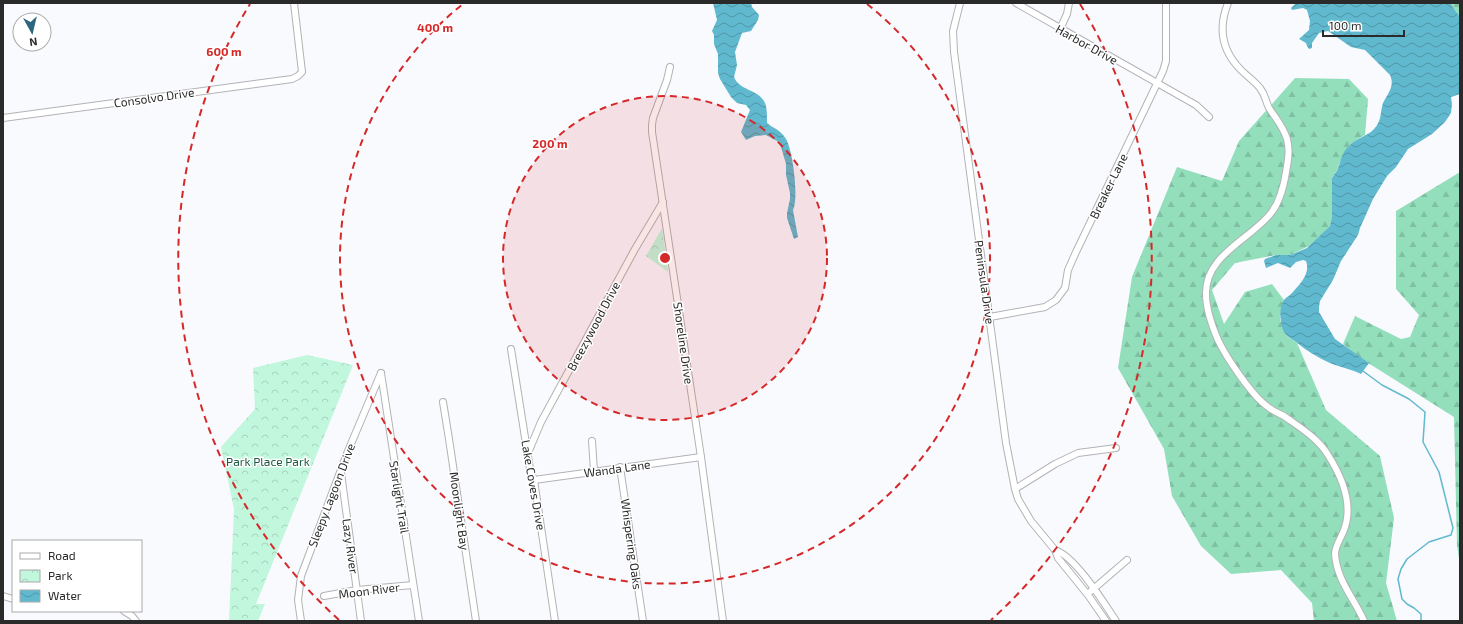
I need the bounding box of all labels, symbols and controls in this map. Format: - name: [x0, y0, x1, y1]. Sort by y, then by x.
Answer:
- north arrow: [12, 12, 52, 52]
- scale bar: [1323, 12, 1404, 38]
- text: 100 m: [1329, 18, 1361, 32]
- text: 400 m: [417, 20, 453, 34]
- street label: Harbor Drive: [1054, 21, 1120, 67]
- text: N: [29, 35, 38, 49]
- text: 600 m: [206, 44, 242, 58]
- street label: Consolvo Drive: [113, 84, 195, 110]
- text: 200 m: [532, 136, 568, 150]
- street label: Breaker Lane: [1086, 151, 1130, 221]
- street label: Peninsula Drive: [972, 239, 998, 325]
- centre of rings: [658, 251, 672, 265]
- street label: Breezywood Drive: [564, 279, 622, 373]
- street label: Shoreline Drive: [671, 301, 697, 385]
- street label: Lake Coves Drive: [519, 439, 549, 531]
- street label: Sleepy Lagoon Drive: [305, 441, 357, 549]
- park label: Park Place Park: [226, 454, 310, 468]
- street label: Wanda Lane: [583, 456, 651, 480]
- street label: Starlight Trail: [387, 460, 413, 535]
- street label: Moonlight Bay: [448, 471, 473, 552]
- street label: Whispering Oaks: [619, 498, 645, 590]
- street label: Lazy River: [340, 518, 362, 575]
- legend: [12, 540, 142, 612]
- text: Road: [48, 548, 76, 562]
- text: Park: [48, 568, 73, 582]
- street label: Moon River: [338, 579, 401, 601]
- text: Water: [48, 588, 82, 602]

